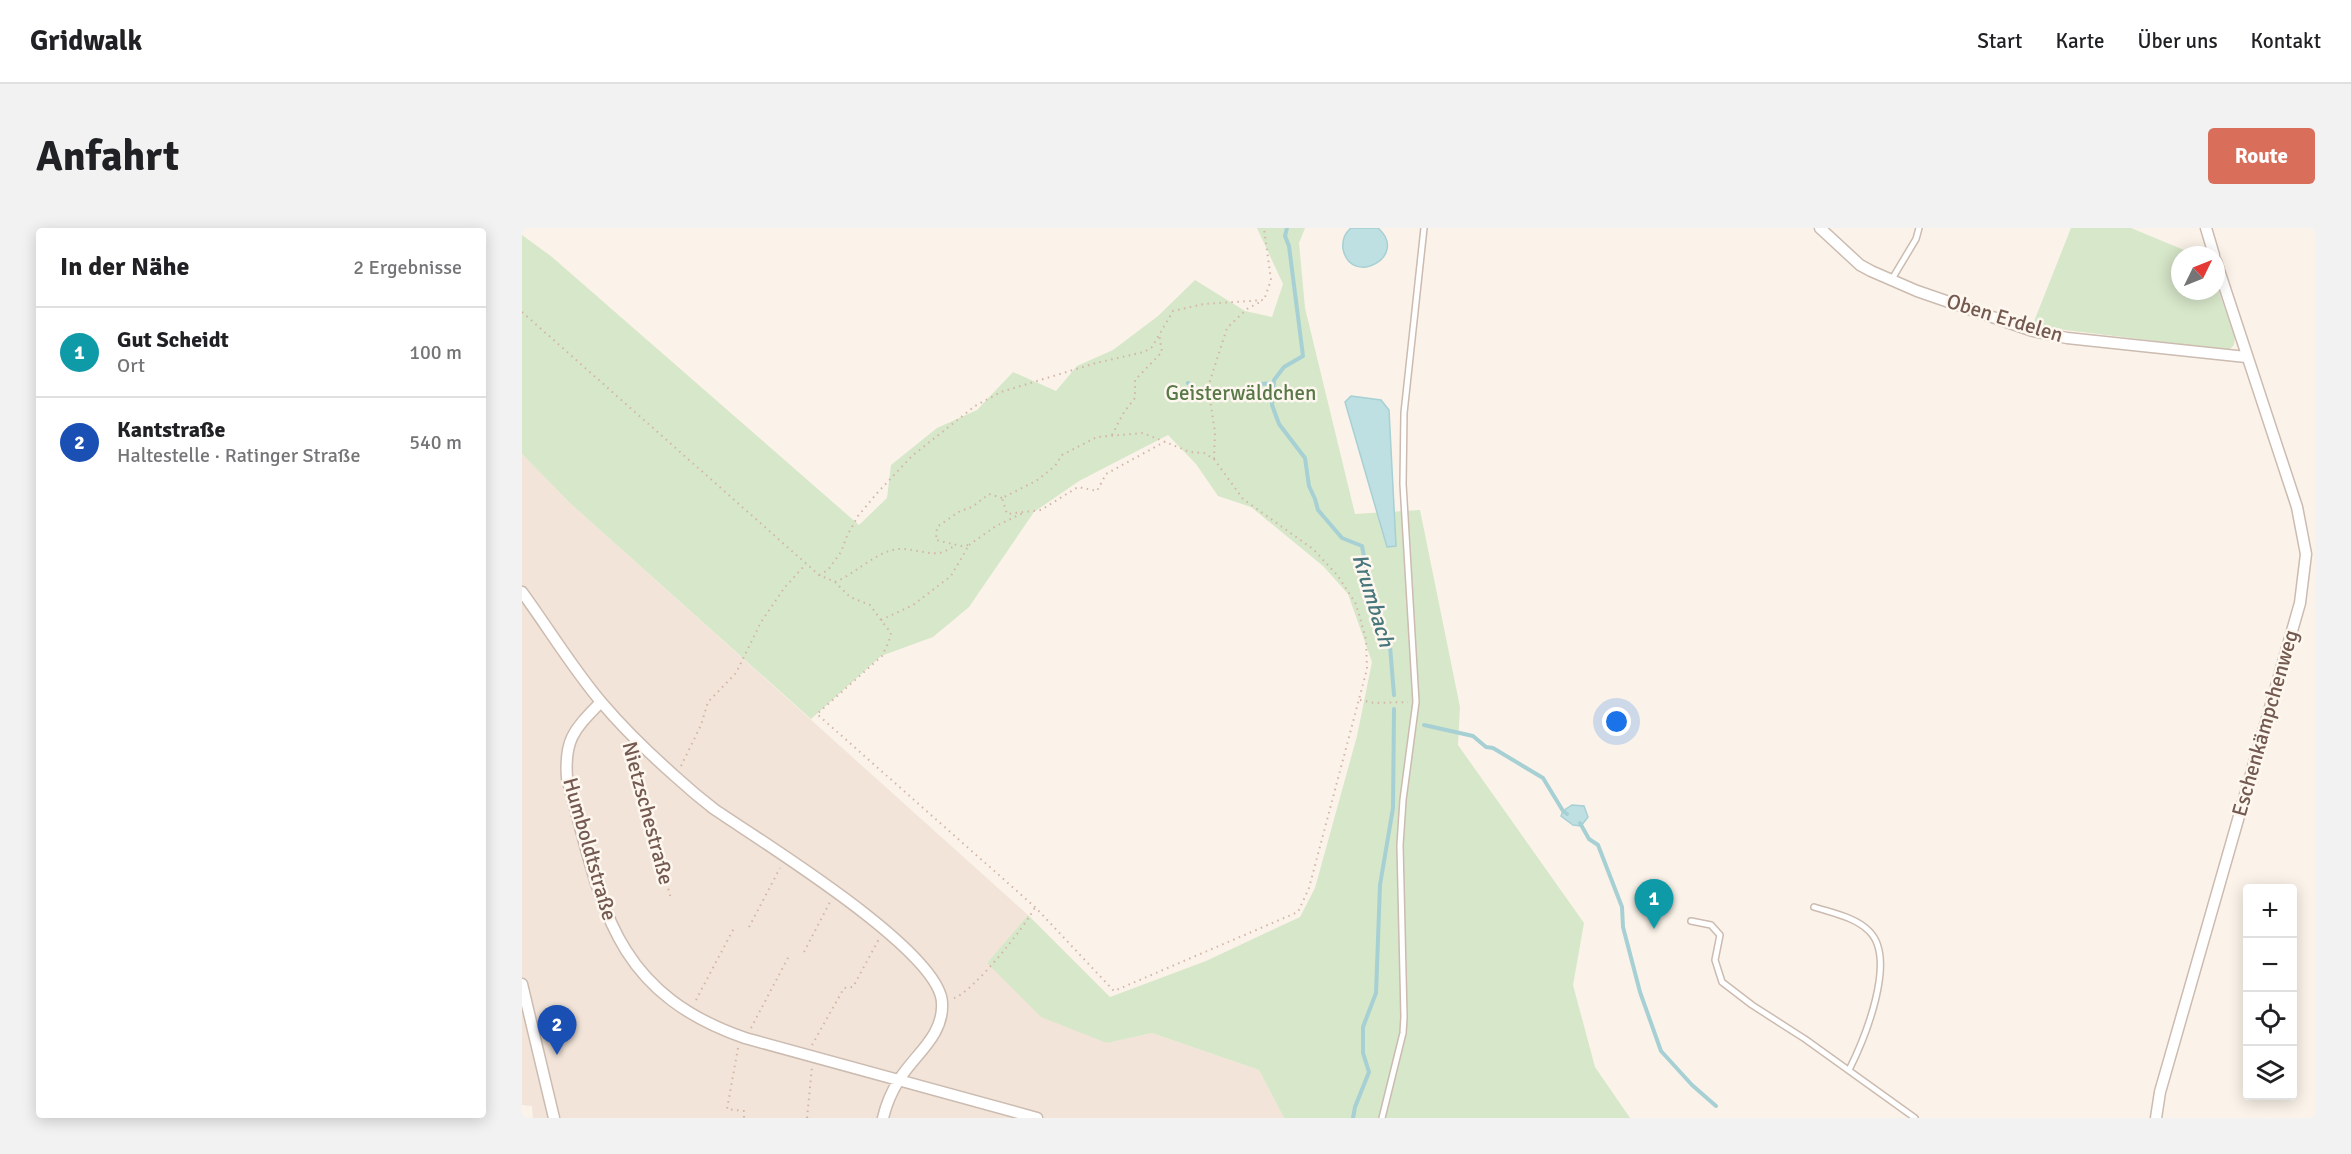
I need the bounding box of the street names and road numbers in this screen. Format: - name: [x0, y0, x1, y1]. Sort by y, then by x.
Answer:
- street label: Oben Erdelen: [1944, 288, 2066, 348]
- street label: Eschenkämpchenweg: [2226, 627, 2304, 819]
- street label: Nietzschestraße: [616, 739, 680, 887]
- street label: Humboldtstraße: [557, 775, 623, 923]

